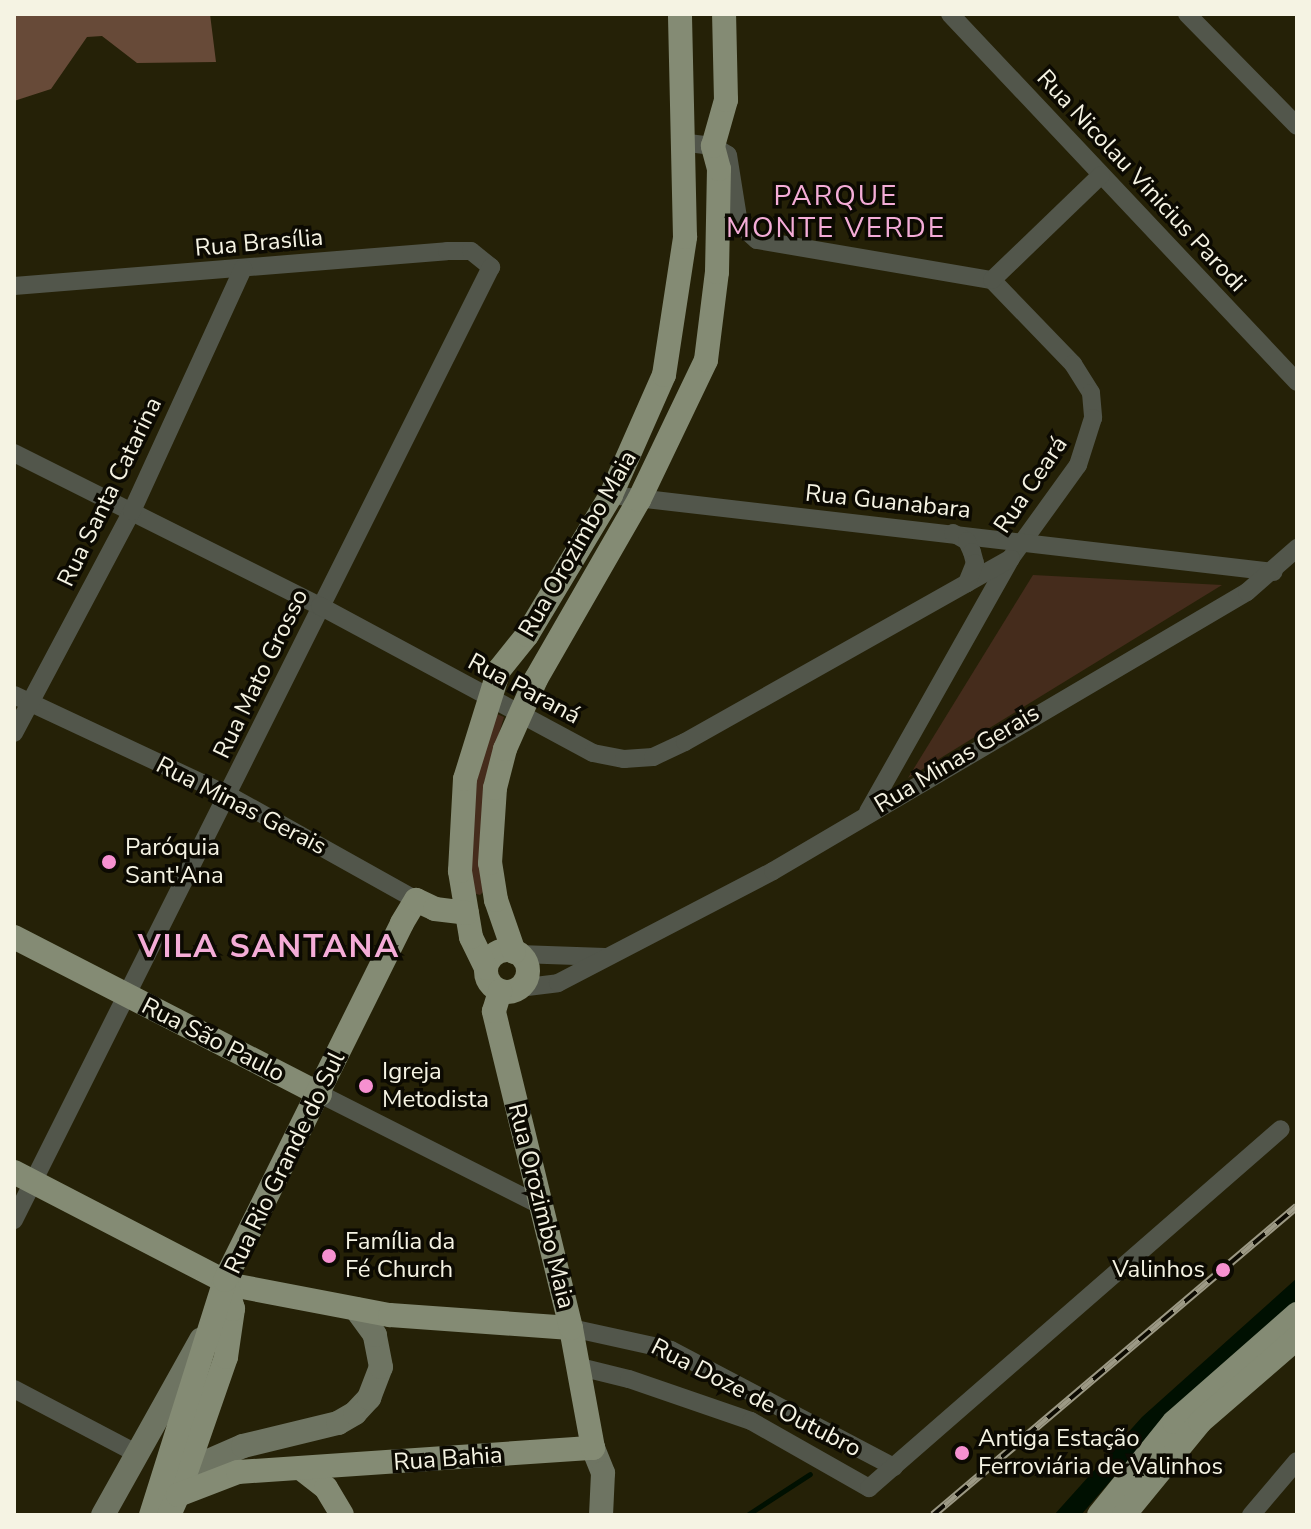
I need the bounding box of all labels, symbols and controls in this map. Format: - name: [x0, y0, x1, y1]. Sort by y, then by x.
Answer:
- street label: Rua Nicolau Vinicius Parodi: [1030, 64, 1252, 298]
- district label: PARQUE MONTE VERDE: [726, 179, 946, 245]
- street label: Rua Brasília: [194, 223, 324, 263]
- street label: Rua Santa Catarina: [52, 393, 168, 591]
- street label: Rua Ceará: [988, 431, 1074, 539]
- street label: Rua Orozimbo Maia: [513, 446, 643, 642]
- street label: Rua Guanabara: [804, 479, 972, 525]
- street label: Rua Mato Grosso: [207, 585, 315, 763]
- street label: Rua Paraná: [463, 647, 585, 731]
- street label: Rua Minas Gerais: [869, 698, 1045, 820]
- street label: Rua Minas Gerais: [151, 751, 331, 861]
- place label: Paróquia Sant'Ana: [125, 834, 224, 890]
- marker: Paróquia Sant'Ana: [100, 853, 118, 871]
- district label: VILA SANTANA: [138, 928, 400, 966]
- street label: Rua São Paulo: [137, 992, 289, 1088]
- street label: Rua Rio Grande do Sul: [219, 1047, 351, 1279]
- place label: Igreja Metodista: [382, 1058, 489, 1114]
- marker: Igreja Metodista: [357, 1077, 375, 1095]
- street label: Rua Orozimbo Maia: [502, 1100, 580, 1312]
- place label: Família da Fé Church: [345, 1228, 455, 1284]
- marker: Família da Fé Church: [320, 1247, 338, 1265]
- place label: Valinhos: [1112, 1256, 1205, 1284]
- marker: Valinhos: [1212, 1259, 1234, 1281]
- street label: Rua Doze de Outubro: [646, 1333, 866, 1463]
- place label: Antiga Estação Ferroviária de Valinhos: [978, 1425, 1223, 1481]
- street label: Rua Bahia: [392, 1441, 504, 1477]
- marker: Antiga Estação Ferroviária de Valinhos: [953, 1444, 971, 1462]

